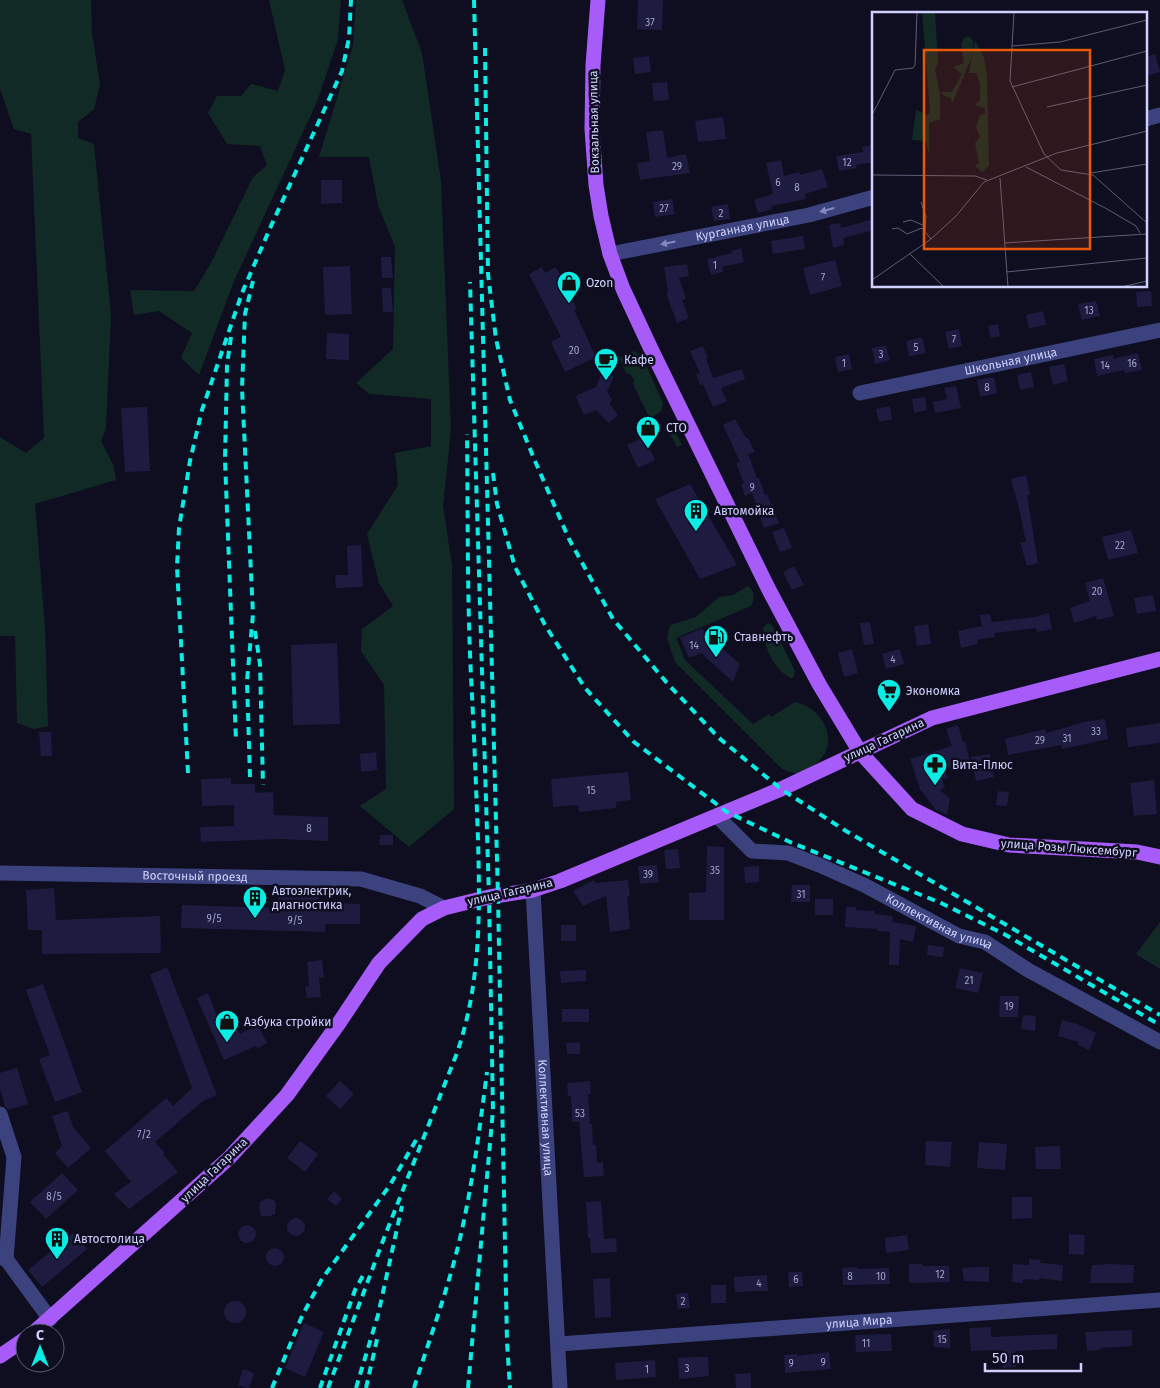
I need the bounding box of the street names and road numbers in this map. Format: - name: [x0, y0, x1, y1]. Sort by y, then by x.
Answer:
- street label: Вокзальная улица: [586, 70, 602, 174]
- street label: Курганная улица: [694, 212, 791, 244]
- street label: Школьная улица: [963, 345, 1058, 378]
- street label: улица Гагарина: [842, 715, 926, 765]
- street label: улица Розы Люксембург: [1000, 836, 1138, 860]
- street label: Восточный проезд: [142, 868, 248, 884]
- street label: улица Гагарина: [466, 875, 554, 909]
- street label: Коллективная улица: [883, 891, 995, 952]
- street label: Коллективная улица: [535, 1059, 555, 1176]
- street label: улица Гагарина: [178, 1135, 250, 1205]
- street label: улица Мира: [825, 1313, 893, 1331]

